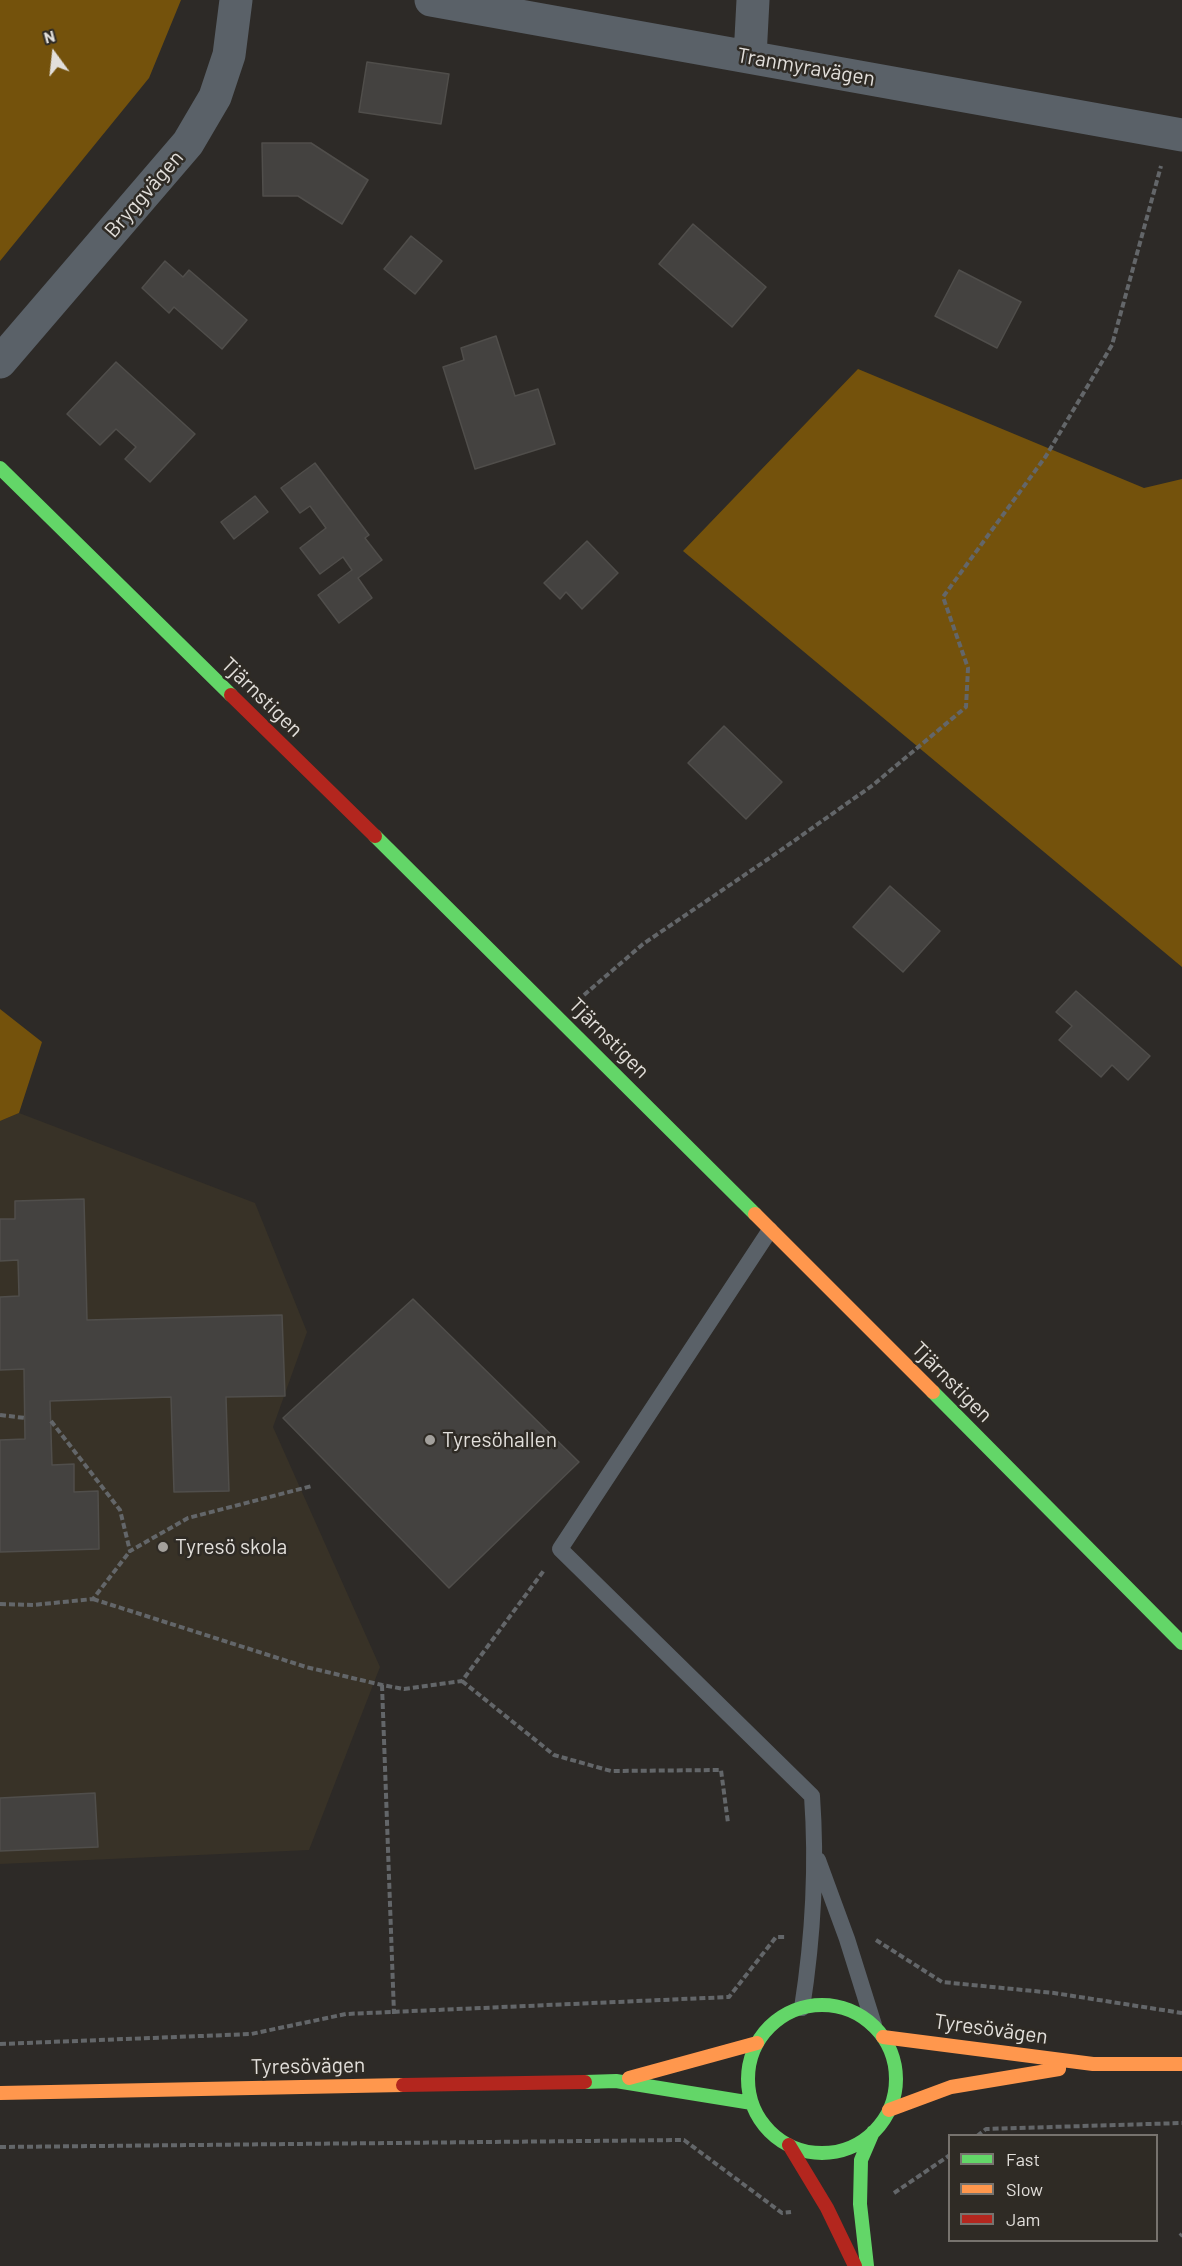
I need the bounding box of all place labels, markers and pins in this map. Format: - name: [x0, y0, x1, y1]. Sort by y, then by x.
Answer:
- place label: Tyresöhallen: [442, 1427, 557, 1453]
- marker: Tyresöhallen: [423, 1433, 437, 1447]
- place label: Tyresö skola: [175, 1534, 287, 1560]
- marker: Tyresö skola: [156, 1540, 170, 1554]

